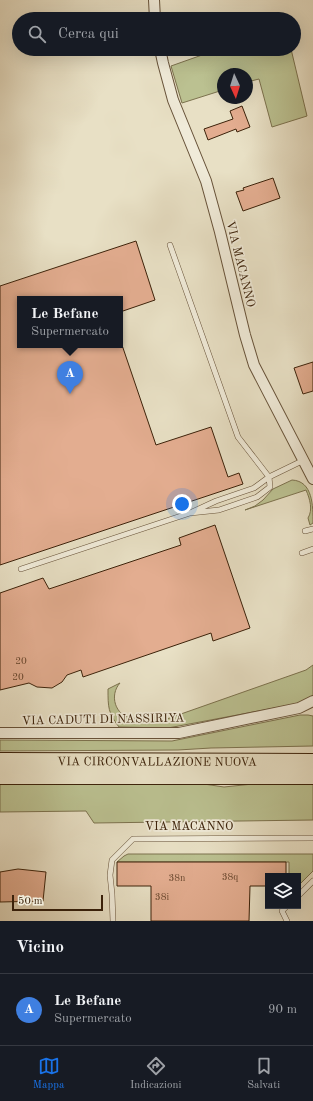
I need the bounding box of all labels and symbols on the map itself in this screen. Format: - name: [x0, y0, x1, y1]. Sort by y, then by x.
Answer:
- north arrow: [217, 68, 253, 104]
- street label: VIA MACANNO: [223, 220, 257, 309]
- pin: A: [57, 361, 83, 394]
- your location: [172, 494, 192, 514]
- house number: 20: [15, 656, 27, 666]
- house number: 20: [12, 672, 24, 682]
- street label: VIA CADUTI DI NASSIRIYA: [21, 713, 185, 727]
- street label: VIA CIRCONVALLAZIONE NUOVA: [57, 756, 257, 769]
- street label: VIA MACANNO: [145, 821, 233, 833]
- house number: 38q: [222, 872, 238, 882]
- house number: 38n: [169, 873, 186, 883]
- house number: 38i: [155, 892, 169, 902]
- scale bar: [12, 893, 103, 912]

